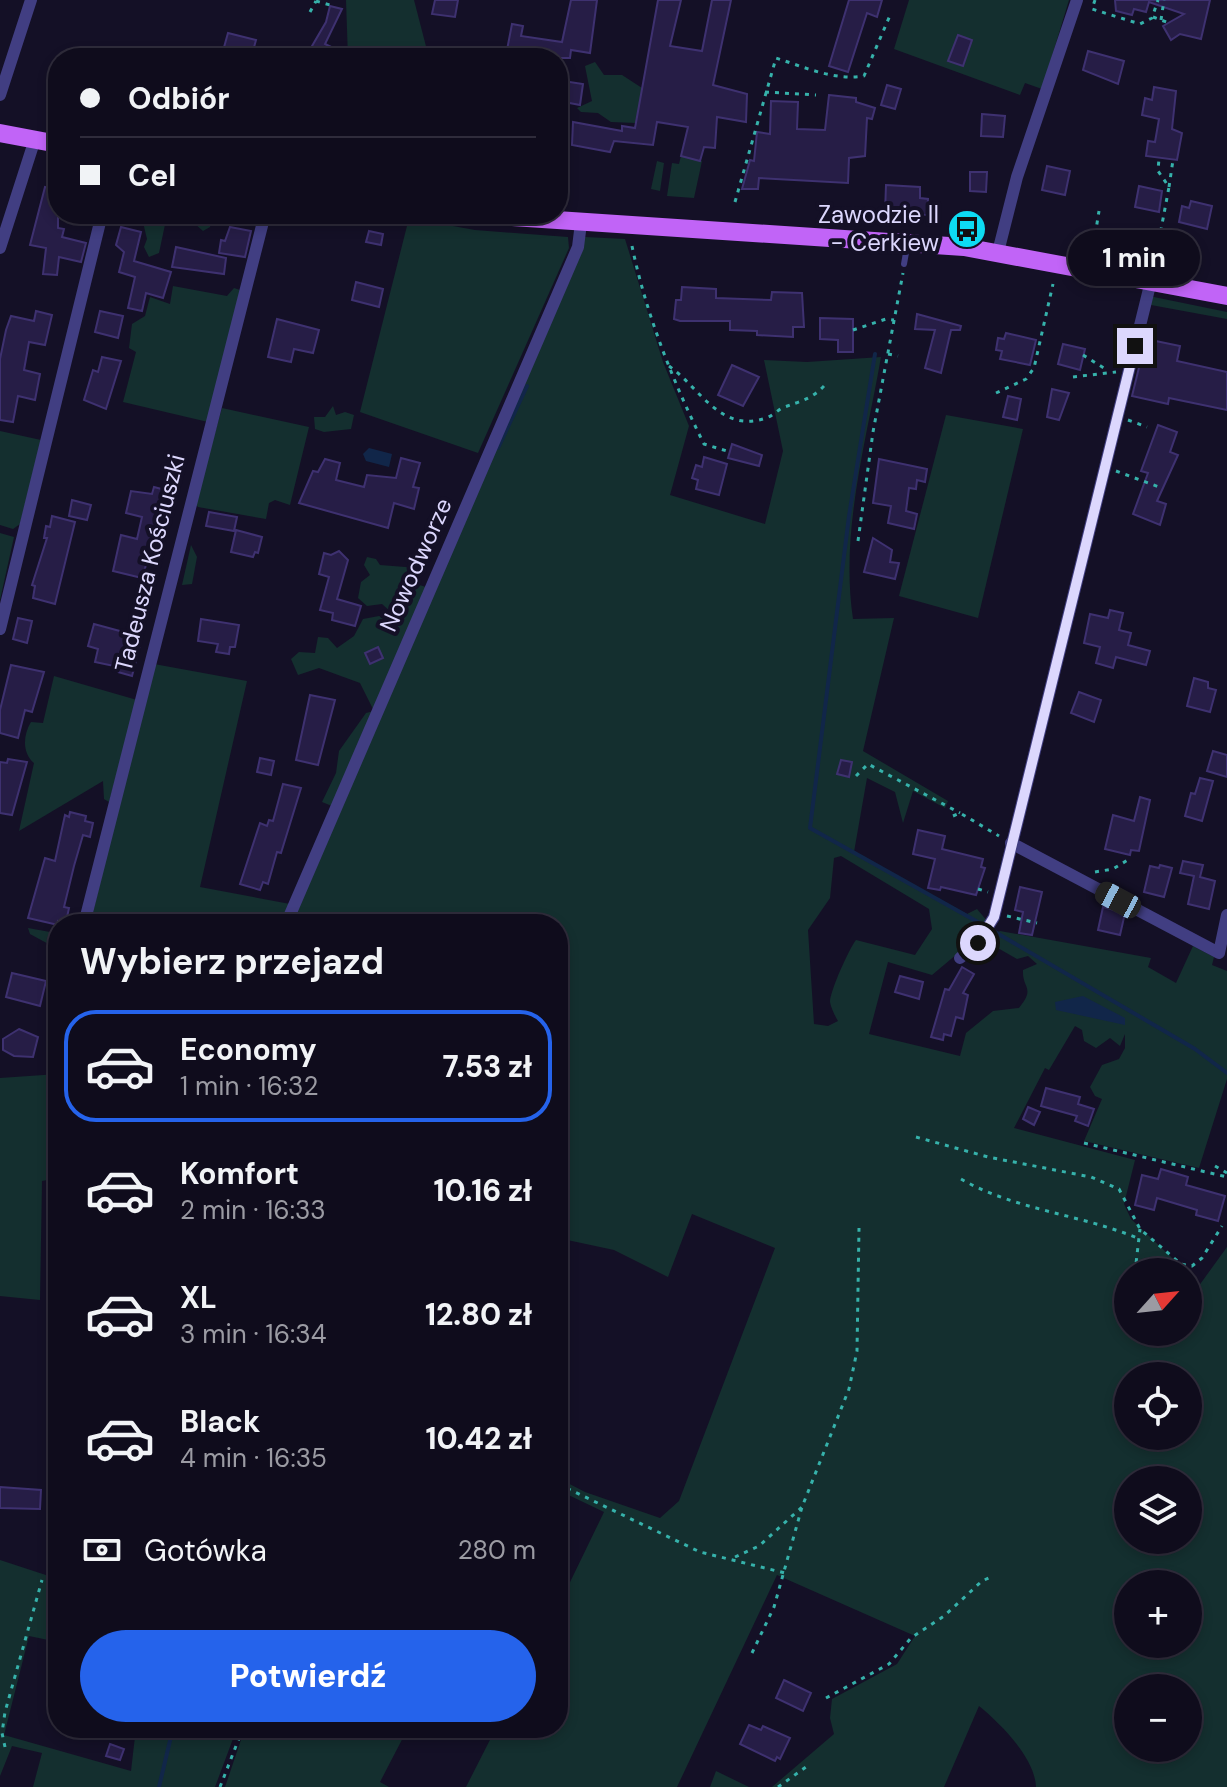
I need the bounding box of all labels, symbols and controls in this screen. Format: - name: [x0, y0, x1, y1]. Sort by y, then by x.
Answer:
- text: Odbiór: [128, 79, 230, 118]
- text: Cel: [128, 156, 176, 195]
- place label: Zawodzie II - Cerkiew: [818, 199, 939, 258]
- bus stop icon: Zawodzie II - Cerkiew: [946, 208, 988, 250]
- callout: 1 min: [1069, 230, 1201, 286]
- text: 1 min: [1102, 241, 1166, 275]
- route end: [1117, 328, 1153, 364]
- street label: Tadeusza Kościuszki: [107, 451, 192, 675]
- street label: Nowodworze: [372, 493, 459, 636]
- car: [1091, 878, 1145, 922]
- route start: [960, 925, 996, 961]
- text: Wybierz przejazd: [80, 938, 384, 985]
- icon: car: [84, 1030, 156, 1102]
- text: Economy: [180, 1030, 317, 1069]
- text: 7.53 zł: [442, 1047, 532, 1086]
- text: 1 min · 16:32: [180, 1069, 318, 1103]
- icon: car: [84, 1154, 156, 1226]
- text: Komfort: [180, 1154, 299, 1193]
- text: 10.16 zł: [433, 1171, 532, 1210]
- text: 2 min · 16:33: [180, 1193, 326, 1227]
- north arrow: [1114, 1258, 1202, 1346]
- map controls: [1114, 1258, 1202, 1762]
- icon: car: [84, 1278, 156, 1350]
- text: XL: [180, 1278, 217, 1317]
- text: 12.80 zł: [425, 1295, 532, 1334]
- text: 3 min · 16:34: [180, 1317, 326, 1351]
- button: locate: [1114, 1362, 1202, 1450]
- icon: car: [84, 1402, 156, 1474]
- text: Black: [180, 1402, 260, 1441]
- text: 10.42 zł: [426, 1419, 532, 1458]
- text: 4 min · 16:35: [180, 1441, 327, 1475]
- button: layers: [1114, 1466, 1202, 1554]
- icon: cash: [80, 1528, 124, 1572]
- text: Gotówka: [144, 1531, 267, 1570]
- text: 280 m: [458, 1533, 536, 1567]
- button: +: [1114, 1570, 1202, 1658]
- button: Potwierdź: [80, 1630, 536, 1722]
- button: −: [1114, 1674, 1202, 1762]

